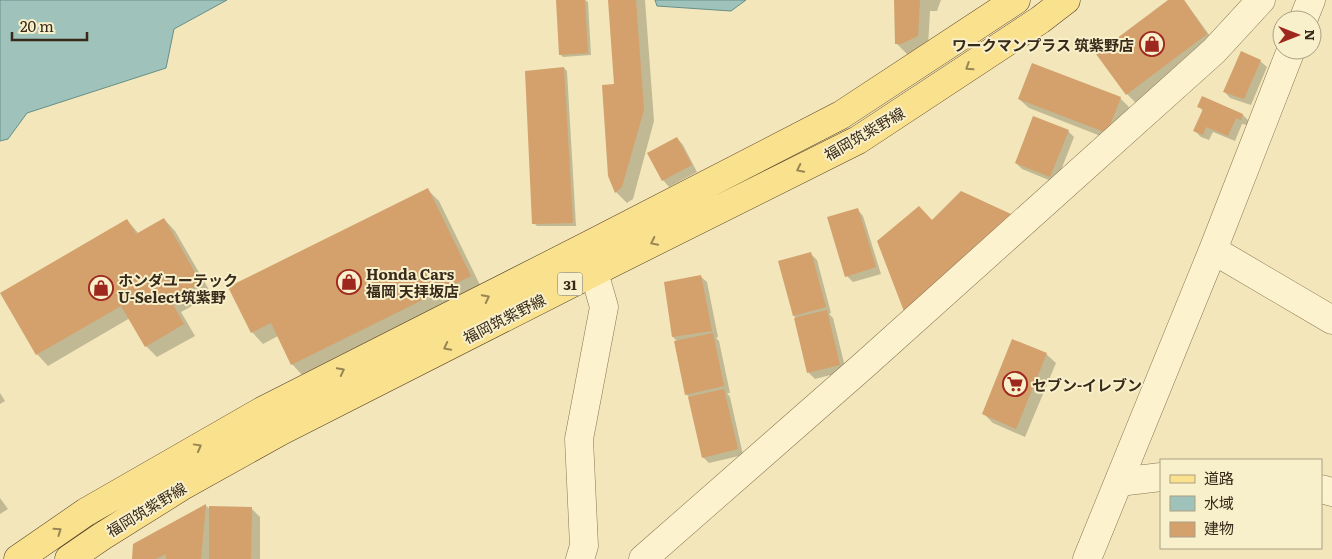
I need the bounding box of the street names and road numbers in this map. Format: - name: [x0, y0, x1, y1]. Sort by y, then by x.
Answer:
- street label: 福岡筑紫野線: [819, 101, 909, 165]
- road number: 31: [558, 272, 582, 296]
- street label: 福岡筑紫野線: [459, 287, 549, 349]
- street label: 福岡筑紫野線: [101, 476, 191, 542]

